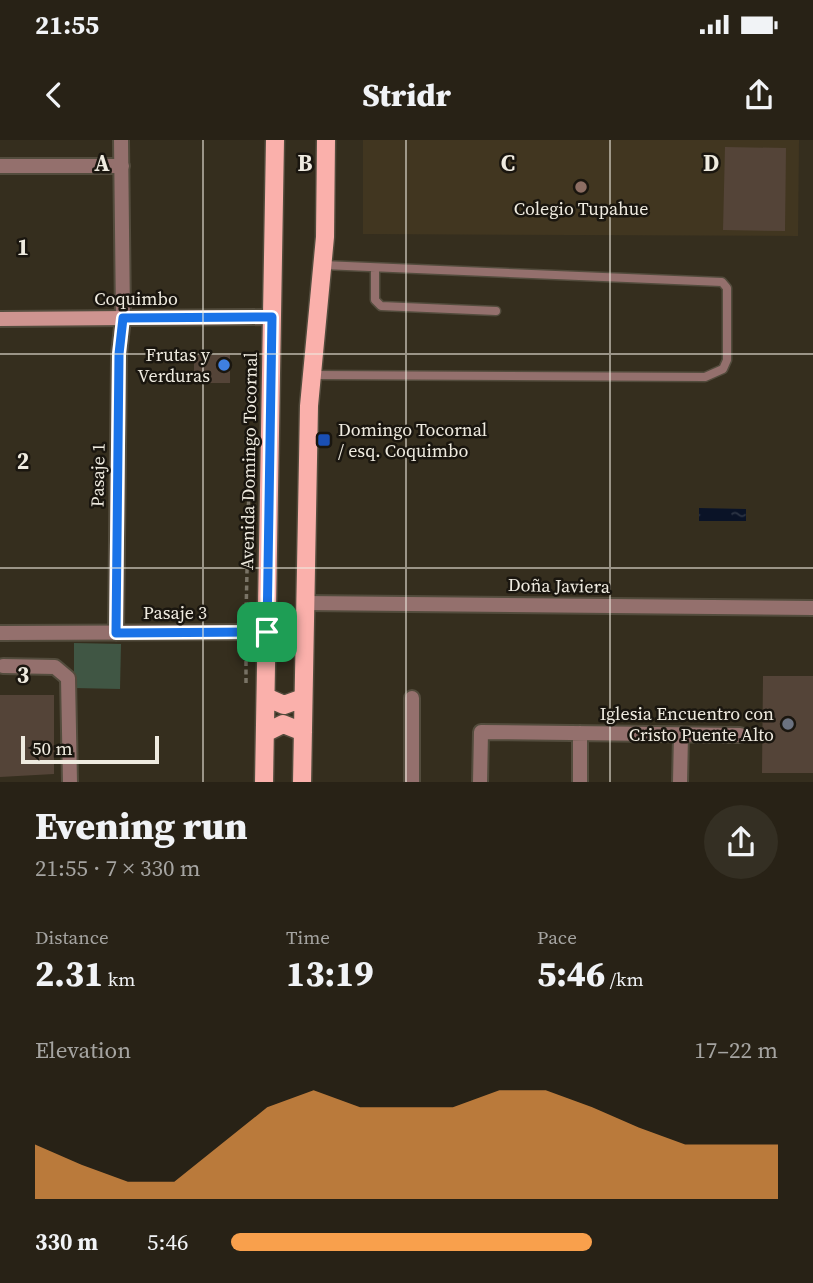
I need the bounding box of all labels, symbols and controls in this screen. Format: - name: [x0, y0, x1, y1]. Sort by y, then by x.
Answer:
- text: 21:55: [35, 7, 99, 43]
- text: Stridr: [362, 73, 451, 117]
- icon: back: [35, 76, 73, 114]
- icon: share: [740, 76, 778, 114]
- text: A: [94, 147, 110, 179]
- text: B: [298, 147, 313, 179]
- text: C: [501, 147, 515, 179]
- text: D: [703, 147, 719, 179]
- marker: Colegio Tupahue: [573, 179, 589, 195]
- place label: Colegio Tupahue: [514, 196, 648, 221]
- text: 1: [17, 231, 29, 263]
- street label: Coquimbo: [94, 286, 178, 311]
- place label: Frutas y Verduras: [138, 342, 211, 388]
- street label: Avenida Domingo Tocornal: [234, 352, 263, 570]
- marker: Frutas y Verduras: [216, 357, 232, 373]
- place label: Domingo Tocornal / esq. Coquimbo: [338, 417, 487, 463]
- marker: Domingo Tocornal / esq. Coquimbo: [316, 432, 332, 448]
- street label: Pasaje 1: [84, 443, 111, 507]
- text: 2: [17, 445, 29, 477]
- street label: Doña Javiera: [508, 572, 611, 599]
- street label: Pasaje 3: [143, 600, 207, 625]
- pin: [237, 602, 297, 662]
- icon: arrive: [248, 613, 286, 651]
- text: 3: [17, 659, 29, 691]
- place label: Iglesia Encuentro con Cristo Puente Alto: [600, 701, 774, 747]
- marker: Iglesia Encuentro con Cristo Puente Alto: [780, 716, 796, 732]
- scale bar: [21, 734, 159, 765]
- text: 50 m: [32, 735, 73, 761]
- text: Evening run: [35, 800, 248, 852]
- button: share: [704, 805, 778, 879]
- text: 21:55 · 7 × 330 m: [35, 852, 201, 884]
- text: Distance: [35, 924, 109, 950]
- text: Time: [286, 924, 330, 950]
- text: Pace: [537, 924, 577, 950]
- text: 2.31: [35, 950, 103, 998]
- text: 13:19: [286, 950, 374, 998]
- text: 5:46: [537, 950, 605, 998]
- text: km: [103, 966, 135, 992]
- text: /km: [605, 966, 644, 992]
- text: Elevation: [35, 1034, 131, 1066]
- text: 17–22 m: [694, 1034, 778, 1066]
- text: 330 m: [35, 1226, 98, 1258]
- text: 5:46: [147, 1226, 188, 1258]

